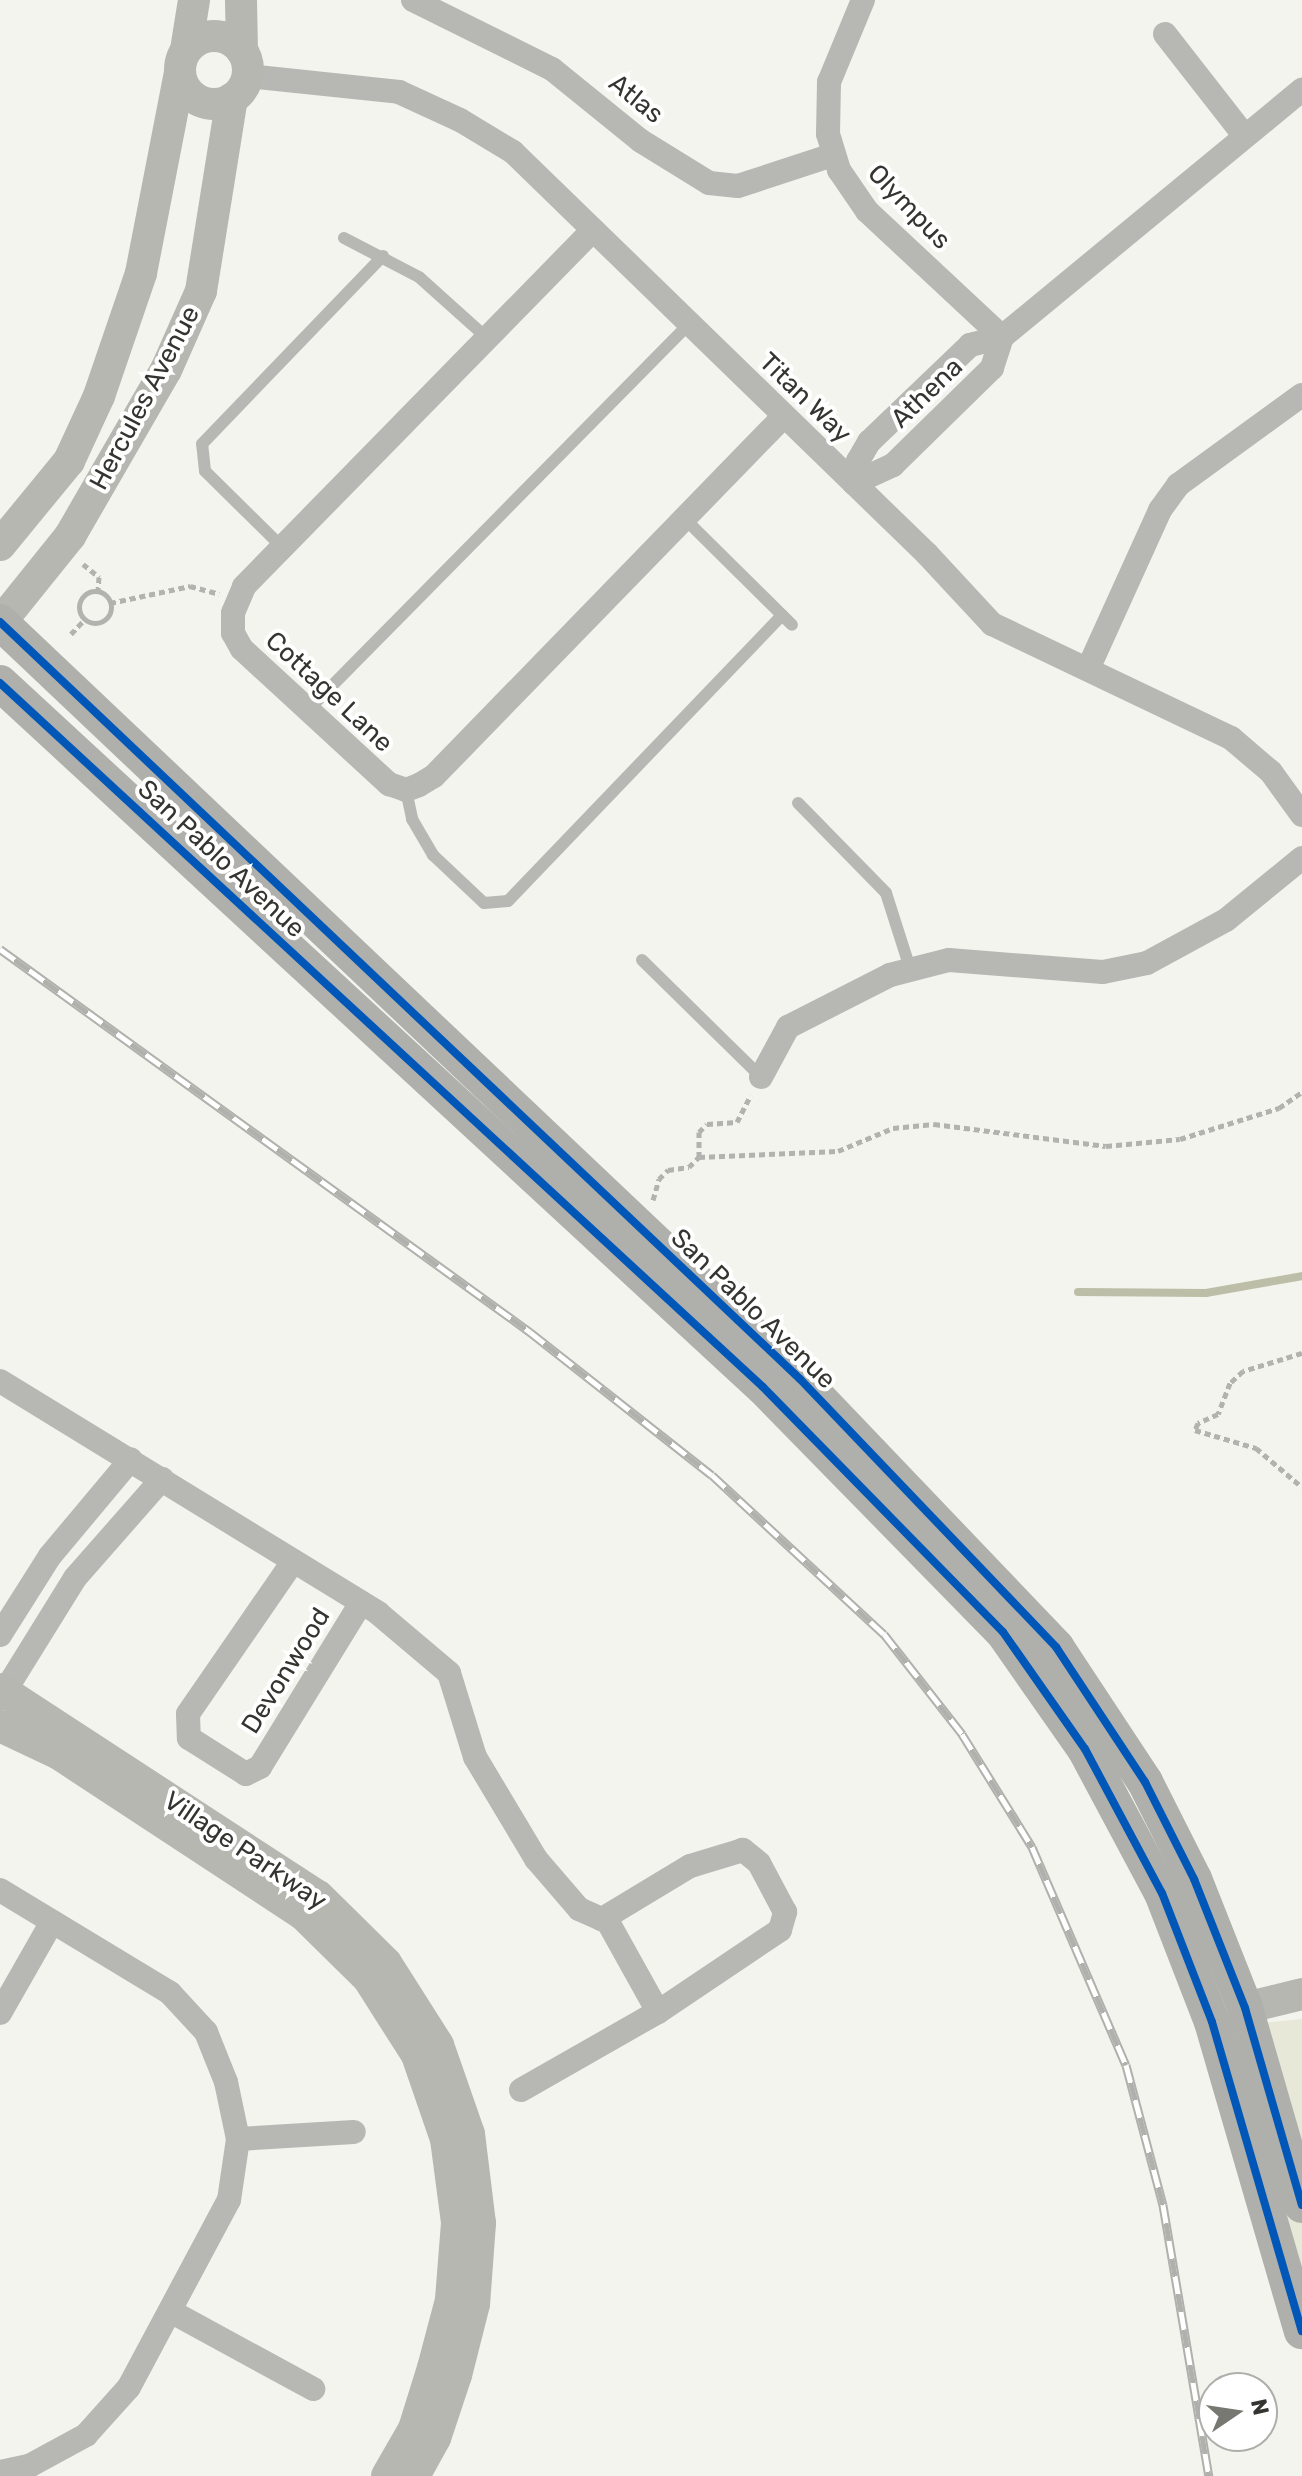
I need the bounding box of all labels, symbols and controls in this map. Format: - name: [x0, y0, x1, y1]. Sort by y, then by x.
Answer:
- street label: Atlas: [603, 68, 669, 130]
- street label: Olympus: [861, 158, 957, 256]
- street label: Hercules Avenue: [83, 300, 207, 496]
- street label: Titan Way: [752, 346, 858, 450]
- street label: Athena: [885, 351, 969, 435]
- street label: Cottage Lane: [259, 625, 399, 759]
- street label: San Pablo Avenue: [131, 773, 311, 945]
- street label: San Pablo Avenue: [664, 1222, 842, 1396]
- street label: Devonwood: [235, 1602, 337, 1740]
- street label: Village Parkway: [158, 1785, 332, 1917]
- north arrow: [1198, 2372, 1278, 2452]
- text: N: [1245, 2396, 1275, 2418]

